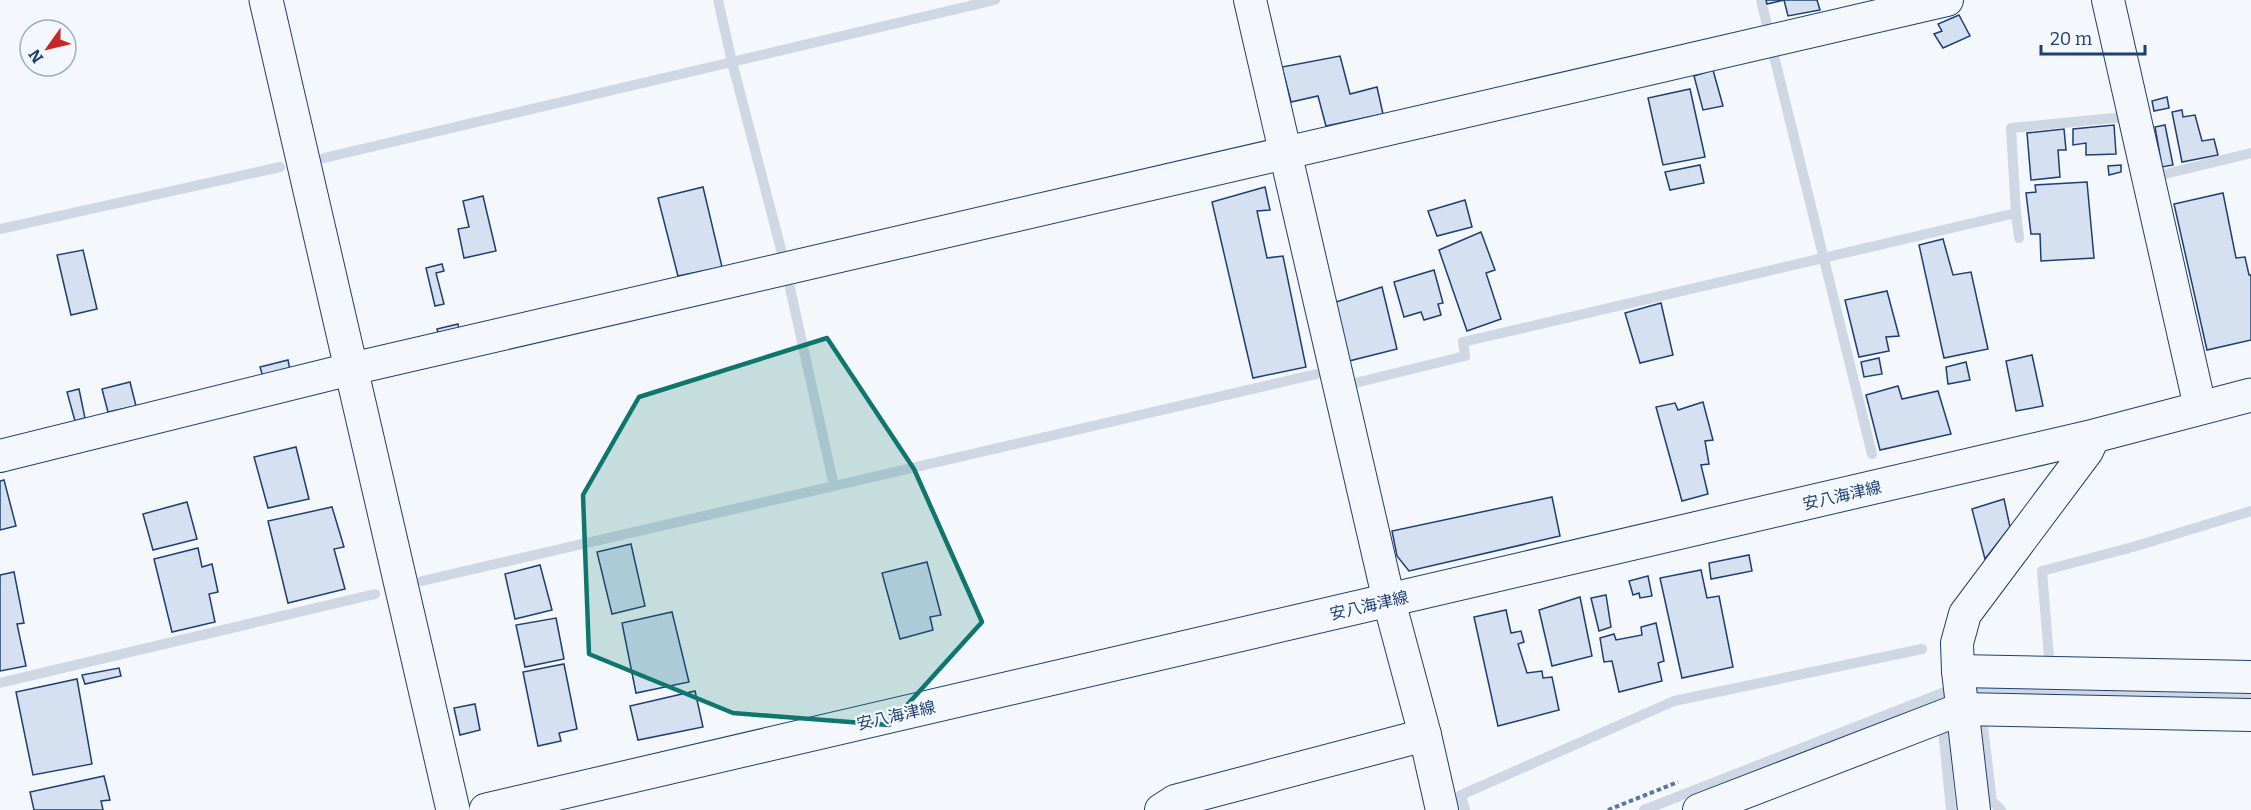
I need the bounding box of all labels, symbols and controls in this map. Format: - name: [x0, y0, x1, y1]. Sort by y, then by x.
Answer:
- north arrow: [18, 18, 78, 78]
- scale bar: [2041, 18, 2144, 56]
- text: 20 m: [2050, 28, 2092, 50]
- text: N: [25, 46, 47, 67]
- street label: 安八海津線: [1801, 477, 1883, 514]
- street label: 安八海津線: [1328, 587, 1410, 624]
- street label: 安八海津線: [855, 697, 937, 734]

